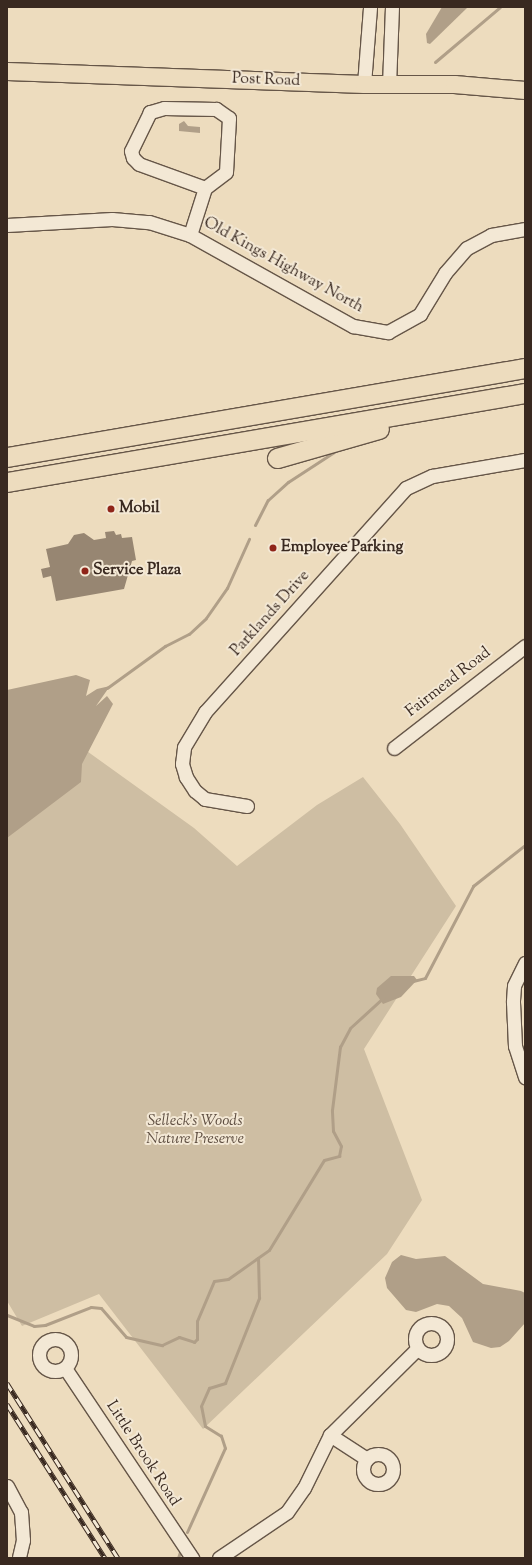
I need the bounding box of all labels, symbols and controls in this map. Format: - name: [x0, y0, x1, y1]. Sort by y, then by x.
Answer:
- street label: Post Road: [232, 70, 300, 92]
- street label: Old Kings Highway North: [200, 214, 366, 318]
- place label: Mobil: [119, 499, 160, 519]
- marker: Mobil: [106, 504, 116, 514]
- place label: Employee Parking: [281, 538, 403, 558]
- marker: Employee Parking: [268, 543, 278, 553]
- place label: Service Plaza: [93, 561, 181, 581]
- marker: Service Plaza: [80, 566, 90, 576]
- street label: Parklands Drive: [227, 567, 315, 661]
- street label: Fairmead Road: [403, 644, 495, 722]
- park label: Selleck's Woods Nature Preserve: [146, 1112, 244, 1150]
- street label: Little Brook Road: [101, 1398, 183, 1510]

